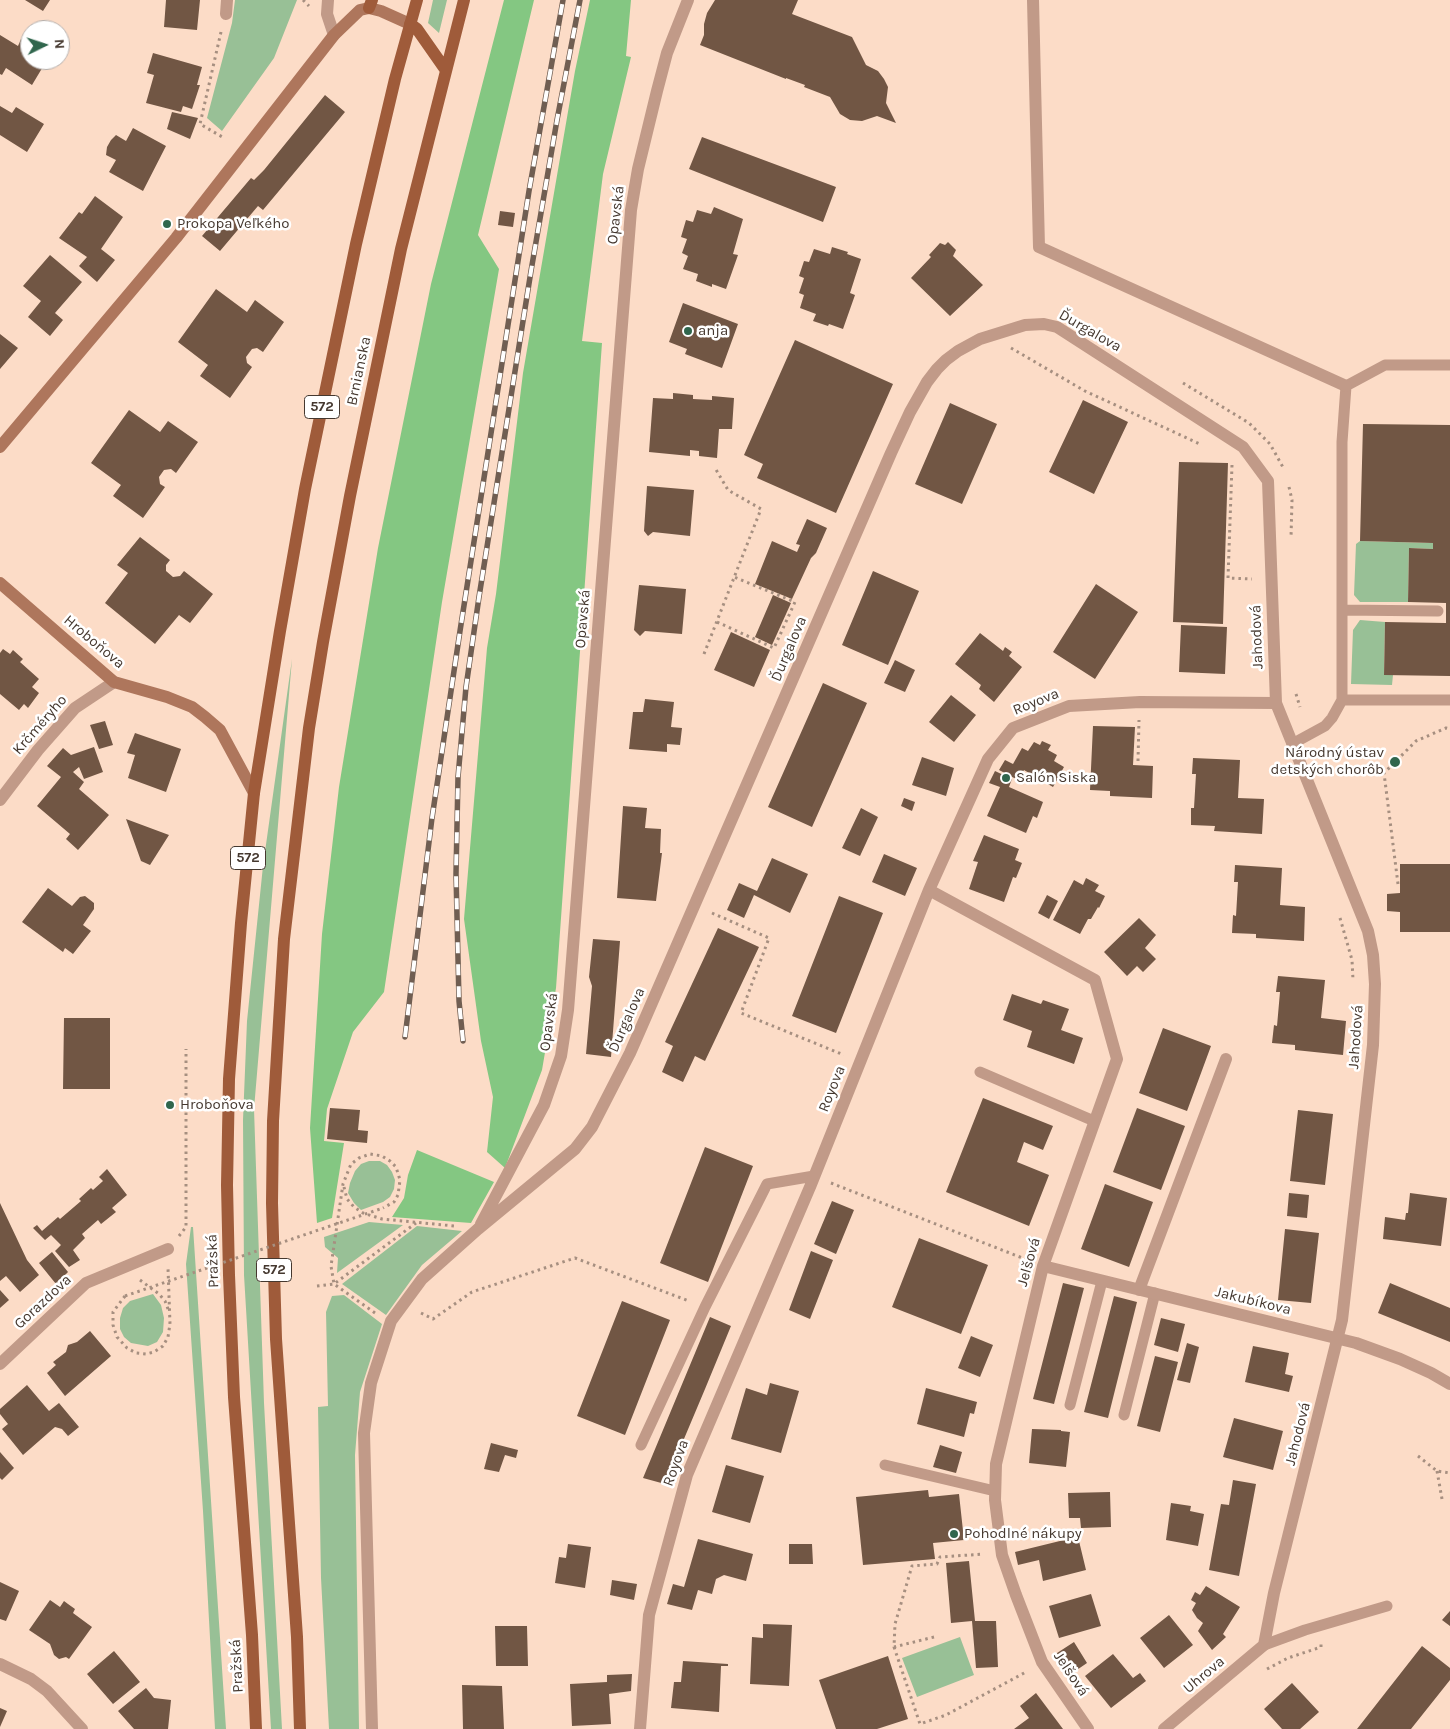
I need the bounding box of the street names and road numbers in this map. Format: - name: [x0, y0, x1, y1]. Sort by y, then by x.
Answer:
- street label: Opavská: [603, 185, 629, 245]
- street label: Ďurgalova: [1056, 306, 1124, 356]
- street label: Brnianska: [343, 335, 375, 407]
- road number: 572: [304, 396, 340, 418]
- street label: Opavská: [571, 589, 595, 649]
- street label: Jahodová: [1247, 604, 1267, 670]
- street label: Hroboňova: [60, 611, 128, 673]
- street label: Ďurgalova: [767, 614, 811, 684]
- street label: Royova: [1010, 685, 1062, 719]
- street label: Krčméryho: [9, 691, 71, 759]
- road number: 572: [230, 846, 266, 870]
- street label: Ďurgalova: [605, 985, 649, 1055]
- street label: Opavská: [536, 992, 562, 1052]
- street label: Jahodová: [1345, 1004, 1367, 1070]
- street label: Royova: [815, 1063, 849, 1115]
- street label: Pražská: [203, 1234, 223, 1288]
- street label: Jelšová: [1013, 1236, 1045, 1288]
- road number: 572: [256, 1258, 292, 1282]
- street label: Gorazdova: [11, 1271, 75, 1333]
- street label: Jakubíkova: [1213, 1283, 1293, 1319]
- street label: Jahodová: [1281, 1401, 1315, 1467]
- street label: Royova: [659, 1437, 693, 1489]
- street label: Pražská: [227, 1639, 247, 1693]
- street label: Jelšová: [1050, 1648, 1092, 1700]
- street label: Uhrova: [1180, 1653, 1228, 1697]

